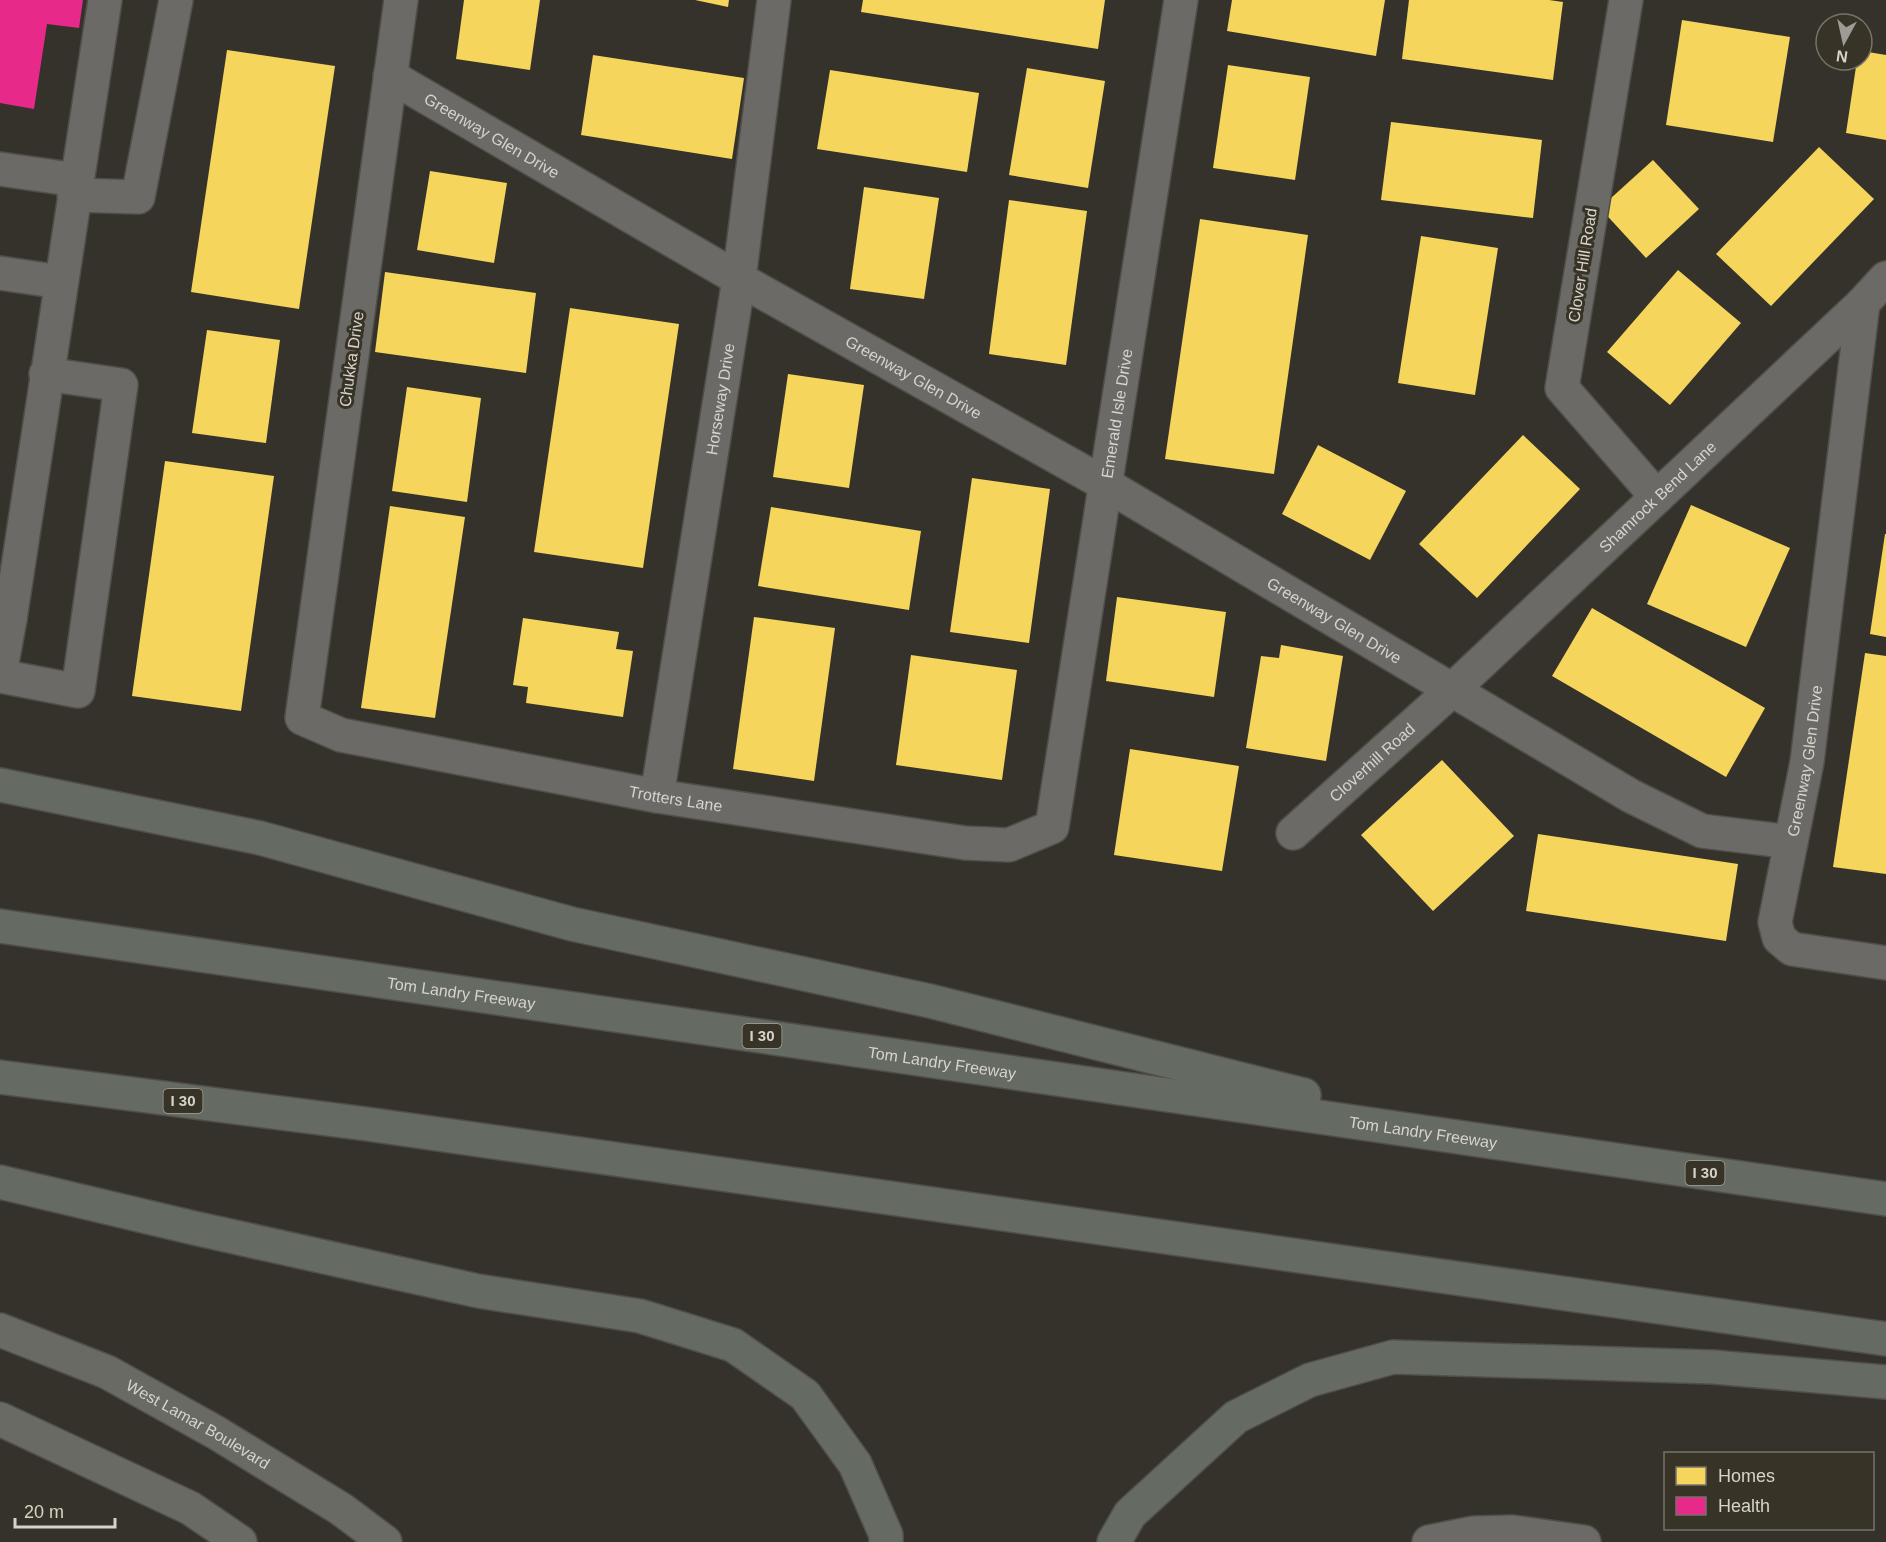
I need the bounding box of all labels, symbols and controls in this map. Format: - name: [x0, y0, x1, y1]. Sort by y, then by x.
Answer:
- north arrow: [1814, 12, 1874, 72]
- text: N: [1835, 47, 1849, 66]
- street label: Greenway Glen Drive: [421, 90, 562, 182]
- street label: Clover Hill Road: [1565, 207, 1600, 323]
- street label: Chukka Drive: [336, 310, 367, 408]
- street label: Greenway Glen Drive: [843, 332, 984, 422]
- street label: Horseway Drive: [703, 342, 738, 456]
- street label: Emerald Isle Drive: [1099, 347, 1136, 479]
- street label: Shamrock Bend Lane: [1596, 438, 1720, 556]
- street label: Greenway Glen Drive: [1264, 574, 1404, 667]
- street label: Greenway Glen Drive: [1784, 684, 1825, 838]
- street label: Cloverhill Road: [1326, 720, 1418, 805]
- street label: Trotters Lane: [627, 783, 724, 815]
- street label: Tom Landry Freeway: [386, 974, 536, 1012]
- road number: I 30: [742, 1024, 782, 1048]
- street label: Tom Landry Freeway: [867, 1044, 1017, 1082]
- road number: I 30: [164, 1089, 202, 1113]
- street label: Tom Landry Freeway: [1348, 1113, 1498, 1152]
- road number: I 30: [1686, 1161, 1724, 1185]
- street label: West Lamar Boulevard: [123, 1377, 273, 1472]
- legend: [1664, 1452, 1874, 1530]
- text: Homes: [1718, 1466, 1775, 1486]
- scale bar: [15, 1491, 116, 1529]
- text: Health: [1718, 1496, 1770, 1516]
- text: 20 m: [24, 1502, 64, 1522]

